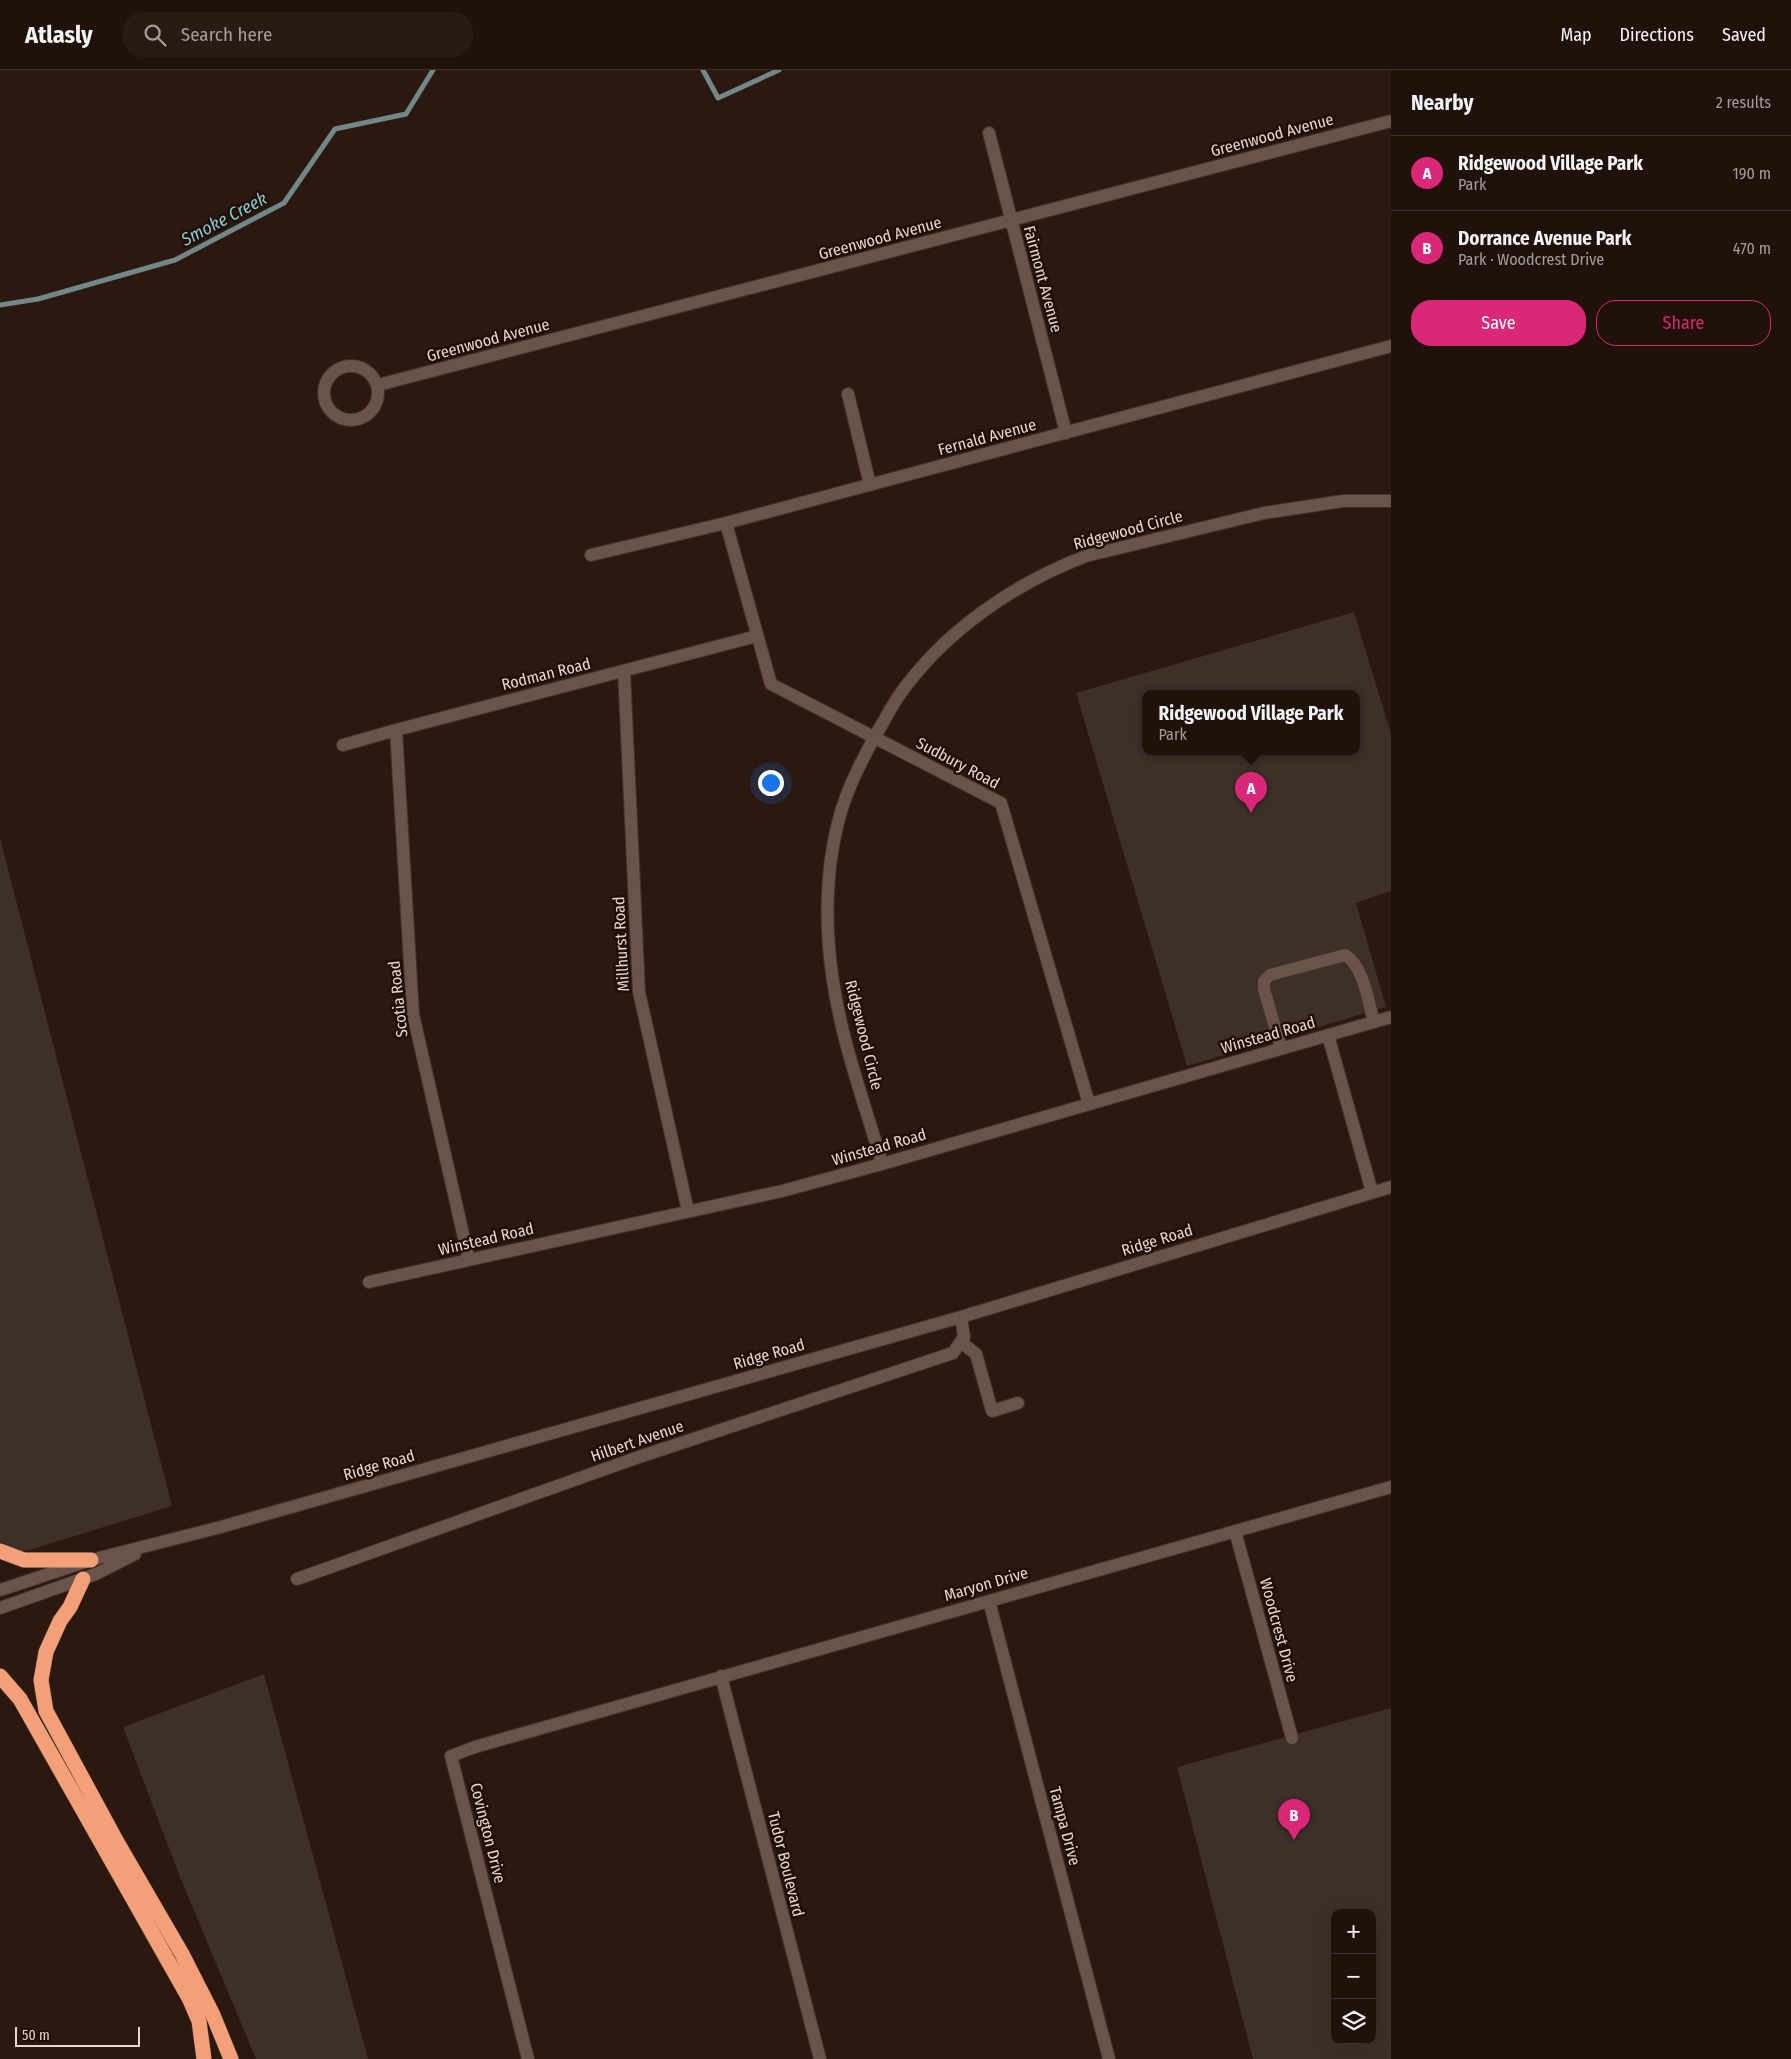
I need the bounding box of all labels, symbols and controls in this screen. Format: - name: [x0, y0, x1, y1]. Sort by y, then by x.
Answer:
- search box: [123, 12, 473, 57]
- text: Atlasly: [25, 21, 93, 49]
- icon: search: [141, 21, 169, 49]
- text: Search here: [181, 23, 272, 46]
- text: Map: [1560, 24, 1592, 46]
- text: Directions: [1620, 24, 1694, 46]
- text: Saved: [1722, 24, 1766, 46]
- text: Nearby: [1411, 90, 1473, 116]
- text: 2 results: [1716, 93, 1771, 112]
- street label: Greenwood Avenue: [1209, 109, 1336, 161]
- text: Ridgewood Village Park: [1458, 152, 1643, 175]
- text: A: [1423, 164, 1431, 183]
- text: 190 m: [1733, 164, 1771, 183]
- text: Park: [1458, 175, 1486, 194]
- water label: Smoke Creek: [176, 187, 271, 251]
- street label: Greenwood Avenue: [817, 212, 944, 264]
- street label: Fairmont Avenue: [1020, 224, 1066, 335]
- text: Dorrance Avenue Park: [1458, 227, 1631, 250]
- text: B: [1423, 239, 1431, 258]
- text: 470 m: [1733, 239, 1771, 258]
- text: Park · Woodcrest Drive: [1458, 250, 1604, 269]
- button: Save: [1411, 300, 1586, 346]
- button: Share: [1596, 300, 1771, 346]
- street label: Greenwood Avenue: [425, 314, 552, 366]
- street label: Fernald Avenue: [936, 415, 1038, 459]
- street label: Ridgewood Circle: [1071, 506, 1185, 554]
- street label: Rodman Road: [500, 654, 592, 694]
- popup: [1142, 690, 1360, 755]
- text: Ridgewood Village Park: [1159, 702, 1343, 725]
- text: Park: [1159, 725, 1187, 744]
- street label: Sudbury Road: [913, 733, 1003, 793]
- your location: [758, 770, 784, 796]
- pin: A: [1235, 772, 1267, 813]
- street label: Millhurst Road: [609, 896, 633, 992]
- street label: Scotia Road: [385, 960, 411, 1038]
- street label: Ridgewood Circle: [841, 978, 887, 1092]
- street label: Winstead Road: [1219, 1012, 1317, 1058]
- street label: Winstead Road: [830, 1124, 928, 1170]
- street label: Winstead Road: [436, 1219, 536, 1259]
- street label: Ridge Road: [1119, 1220, 1195, 1260]
- street label: Ridge Road: [731, 1335, 807, 1373]
- street label: Hilbert Avenue: [588, 1416, 686, 1466]
- street label: Ridge Road: [341, 1446, 417, 1484]
- street label: Maryon Drive: [942, 1563, 1030, 1605]
- street label: Woodcrest Drive: [1256, 1576, 1302, 1684]
- street label: Covington Drive: [466, 1781, 510, 1885]
- street label: Tampa Drive: [1045, 1785, 1085, 1867]
- pin: B: [1278, 1799, 1310, 1840]
- street label: Tudor Boulevard: [764, 1810, 808, 1918]
- map controls: [1331, 1909, 1376, 2044]
- button: +: [1331, 1909, 1376, 1954]
- button: −: [1331, 1954, 1376, 1999]
- button: layers: [1331, 1999, 1376, 2044]
- scale bar: [15, 2024, 140, 2047]
- text: 50 m: [22, 2027, 50, 2044]

